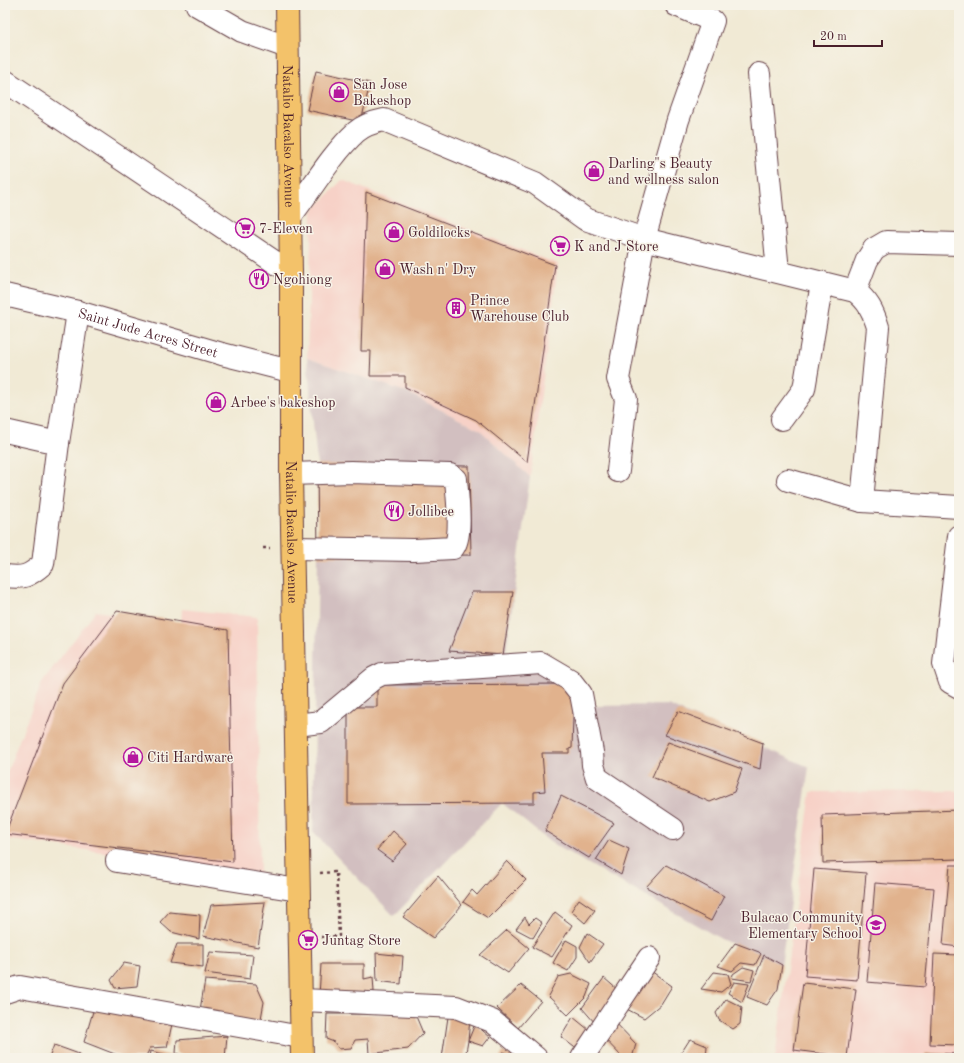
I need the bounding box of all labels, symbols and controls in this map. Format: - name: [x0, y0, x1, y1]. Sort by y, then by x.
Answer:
- scale bar: [814, 22, 882, 48]
- text: 20 m: [820, 31, 847, 43]
- street label: Natalio Bacalso Avenue: [280, 64, 296, 208]
- place label: San Jose Bakeshop: [353, 78, 411, 108]
- shop icon: San Jose Bakeshop: [328, 81, 350, 103]
- place label: Darling"s Beauty and wellness salon: [608, 157, 720, 187]
- shop icon: Darling"s Beauty and wellness salon: [583, 160, 605, 182]
- supermarket icon: 7-Eleven: [234, 217, 256, 239]
- shop icon: Goldilocks: [383, 221, 405, 243]
- place label: 7-Eleven: [259, 222, 313, 236]
- place label: Goldilocks: [408, 226, 470, 240]
- supermarket icon: K and J Store: [549, 235, 571, 257]
- place label: K and J Store: [574, 240, 658, 254]
- shop icon: Wash n' Dry: [374, 258, 396, 280]
- place label: Wash n' Dry: [399, 263, 477, 277]
- restaurant icon: Ngohiong: [248, 268, 270, 290]
- place label: Ngohiong: [273, 273, 332, 287]
- place label: Prince Warehouse Club: [470, 294, 569, 324]
- building icon: Prince Warehouse Club: [445, 297, 467, 319]
- street label: Saint Jude Acres Street: [76, 306, 219, 360]
- shop icon: Arbee's bakeshop: [205, 391, 227, 413]
- place label: Arbee's bakeshop: [230, 396, 336, 410]
- street label: Natalio Bacalso Avenue: [283, 461, 299, 604]
- restaurant icon: Jollibee: [383, 500, 405, 522]
- place label: Jollibee: [408, 505, 454, 519]
- shop icon: Citi Hardware: [122, 746, 144, 768]
- place label: Citi Hardware: [147, 751, 233, 765]
- place label: Bulacao Community Elementary School: [741, 911, 863, 941]
- school or university icon: Bulacao Community Elementary School: [865, 914, 887, 936]
- supermarket icon: Juntag Store: [297, 929, 319, 951]
- place label: Juntag Store: [322, 934, 401, 948]

